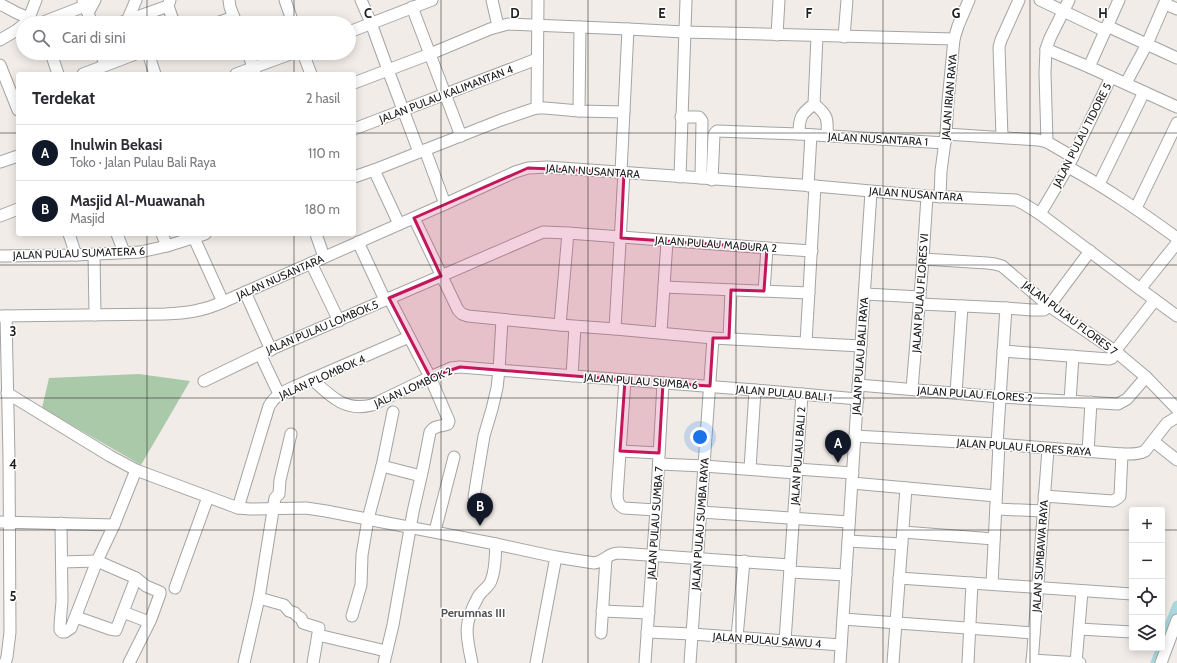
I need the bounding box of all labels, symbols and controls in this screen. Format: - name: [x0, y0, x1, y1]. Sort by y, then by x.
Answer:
- text: C: [364, 5, 372, 21]
- text: D: [510, 5, 520, 21]
- text: E: [658, 5, 666, 21]
- text: F: [806, 5, 813, 21]
- text: G: [952, 5, 961, 21]
- text: H: [1098, 5, 1108, 21]
- search box: [16, 16, 356, 60]
- icon: search: [30, 27, 52, 49]
- text: Cari di sini: [62, 29, 126, 47]
- street label: JALAN IRIAN RAYA: [938, 53, 960, 142]
- street label: JALAN PULAU KALIMANTAN 4: [376, 62, 515, 126]
- street label: JALAN PULAU TIDORE 5: [1049, 80, 1114, 190]
- text: Terdekat: [32, 88, 95, 108]
- text: 2 hasil: [306, 90, 340, 106]
- street label: JALAN NUSANTARA 1: [827, 129, 928, 149]
- text: Inulwin Bekasi: [70, 136, 162, 154]
- text: A: [41, 145, 49, 161]
- text: 110 m: [308, 145, 340, 161]
- text: Toko · Jalan Pulau Bali Raya: [70, 154, 216, 170]
- street label: JALAN NUSANTARA: [545, 161, 641, 181]
- street label: JALAN NUSANTARA: [868, 184, 964, 204]
- text: Masjid Al-Muawanah: [70, 192, 205, 210]
- text: B: [41, 201, 49, 217]
- text: 180 m: [304, 201, 340, 217]
- text: Masjid: [70, 210, 105, 226]
- street label: JALAN PULAU MADURA 2: [654, 233, 778, 255]
- street label: JALAN PULAU FLORES VI: [909, 233, 931, 354]
- street label: JALAN PULAU SUMATERA 6: [12, 244, 145, 262]
- street label: JALAN NUSANTARA: [233, 251, 326, 303]
- street label: JALAN PULAU FLORES 7: [1019, 277, 1121, 359]
- street label: JALAN PULAU BALI RAYA: [849, 296, 871, 416]
- street label: JALAN PULAU LOMBOK.5: [263, 297, 380, 357]
- text: 3: [9, 323, 17, 339]
- street label: JALAN P'LOMBOK 4: [276, 351, 368, 403]
- street label: JALAN LOMBOK 2: [371, 363, 454, 411]
- street label: JALAN PULAU SUMBA 6: [583, 370, 698, 392]
- street label: JALAN PULAU BALI 1: [734, 382, 833, 404]
- street label: JALAN PULAU FLORES 2: [916, 383, 1033, 405]
- street label: JALAN PULAU BALI 2: [788, 406, 808, 507]
- your location: [690, 427, 710, 447]
- pin: A: [825, 430, 851, 463]
- street label: JALAN PULAU FLORES RAYA: [955, 435, 1092, 459]
- text: 4: [9, 456, 17, 472]
- street label: JALAN PULAU SUMBA RAYA: [688, 457, 712, 592]
- street label: JALAN PULAU SUMBA 7: [644, 465, 666, 581]
- pin: B: [467, 493, 493, 526]
- street label: JALAN SUMBAWA RAYA: [1029, 499, 1051, 614]
- map controls: [1129, 507, 1165, 651]
- button: +: [1129, 507, 1165, 543]
- button: −: [1129, 543, 1165, 579]
- button: locate: [1129, 579, 1165, 615]
- text: 5: [10, 588, 17, 604]
- district label: Perumnas III: [441, 605, 505, 620]
- button: layers: [1129, 615, 1165, 651]
- street label: JALAN PULAU SAWU 4: [711, 629, 822, 651]

